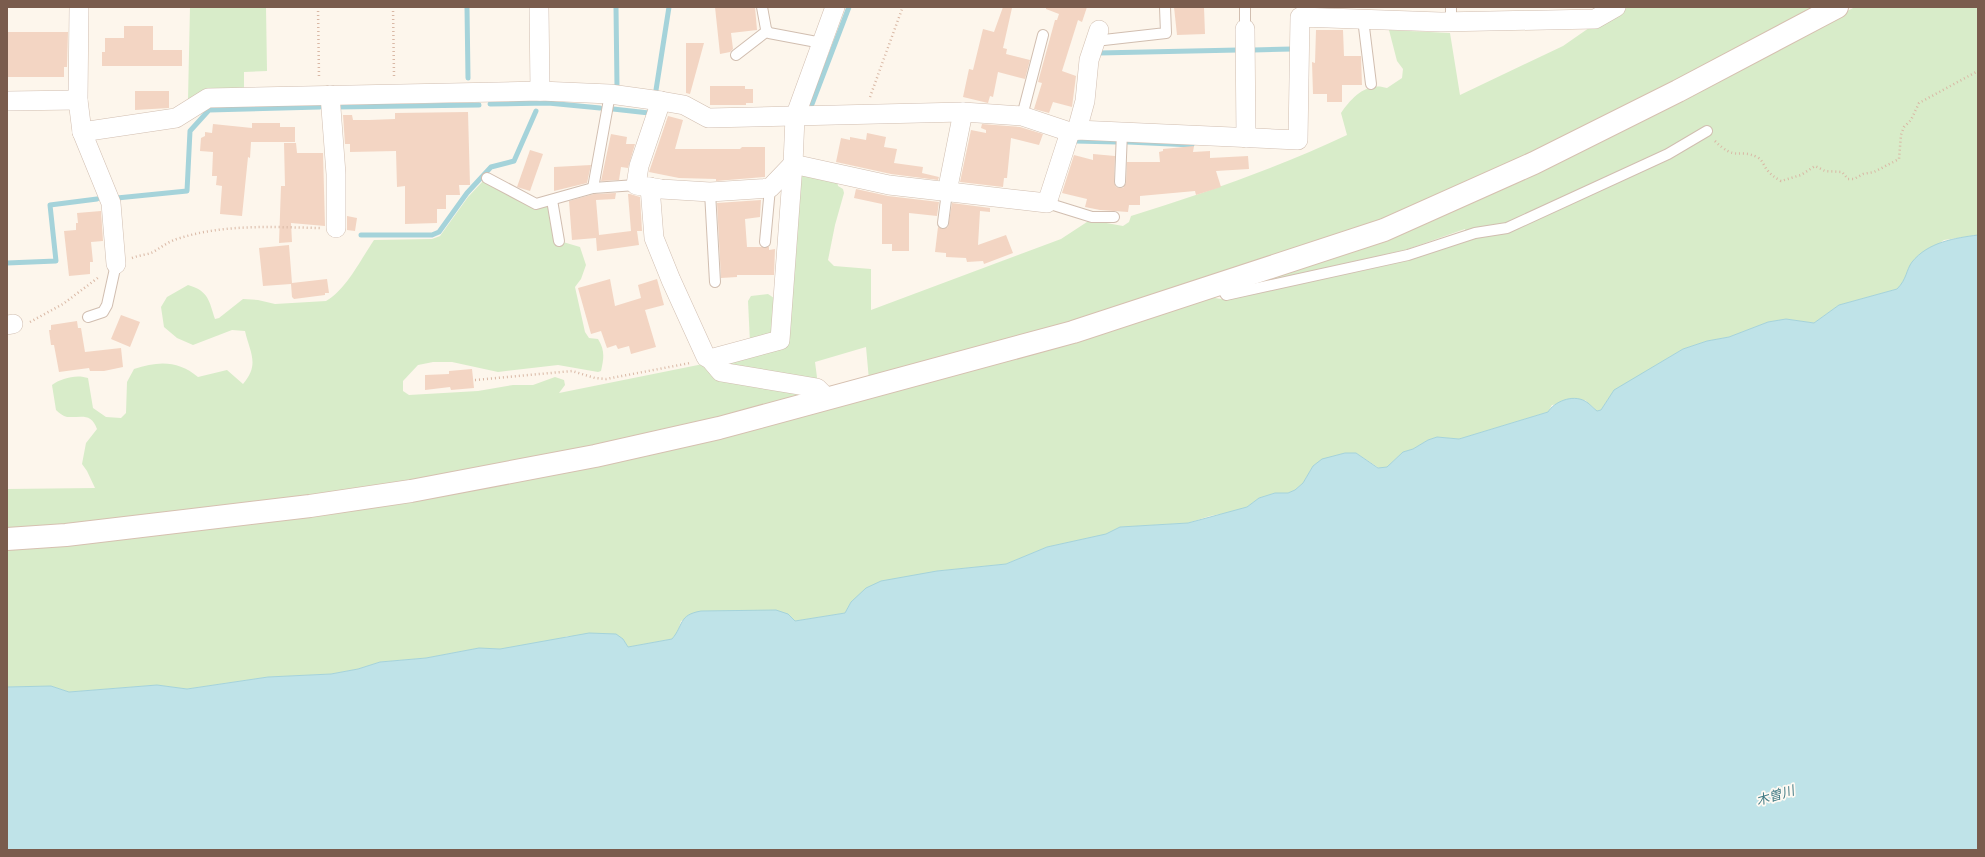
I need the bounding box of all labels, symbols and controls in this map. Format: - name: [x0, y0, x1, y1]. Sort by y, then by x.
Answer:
- water label: 木曽川: [1754, 781, 1798, 809]

